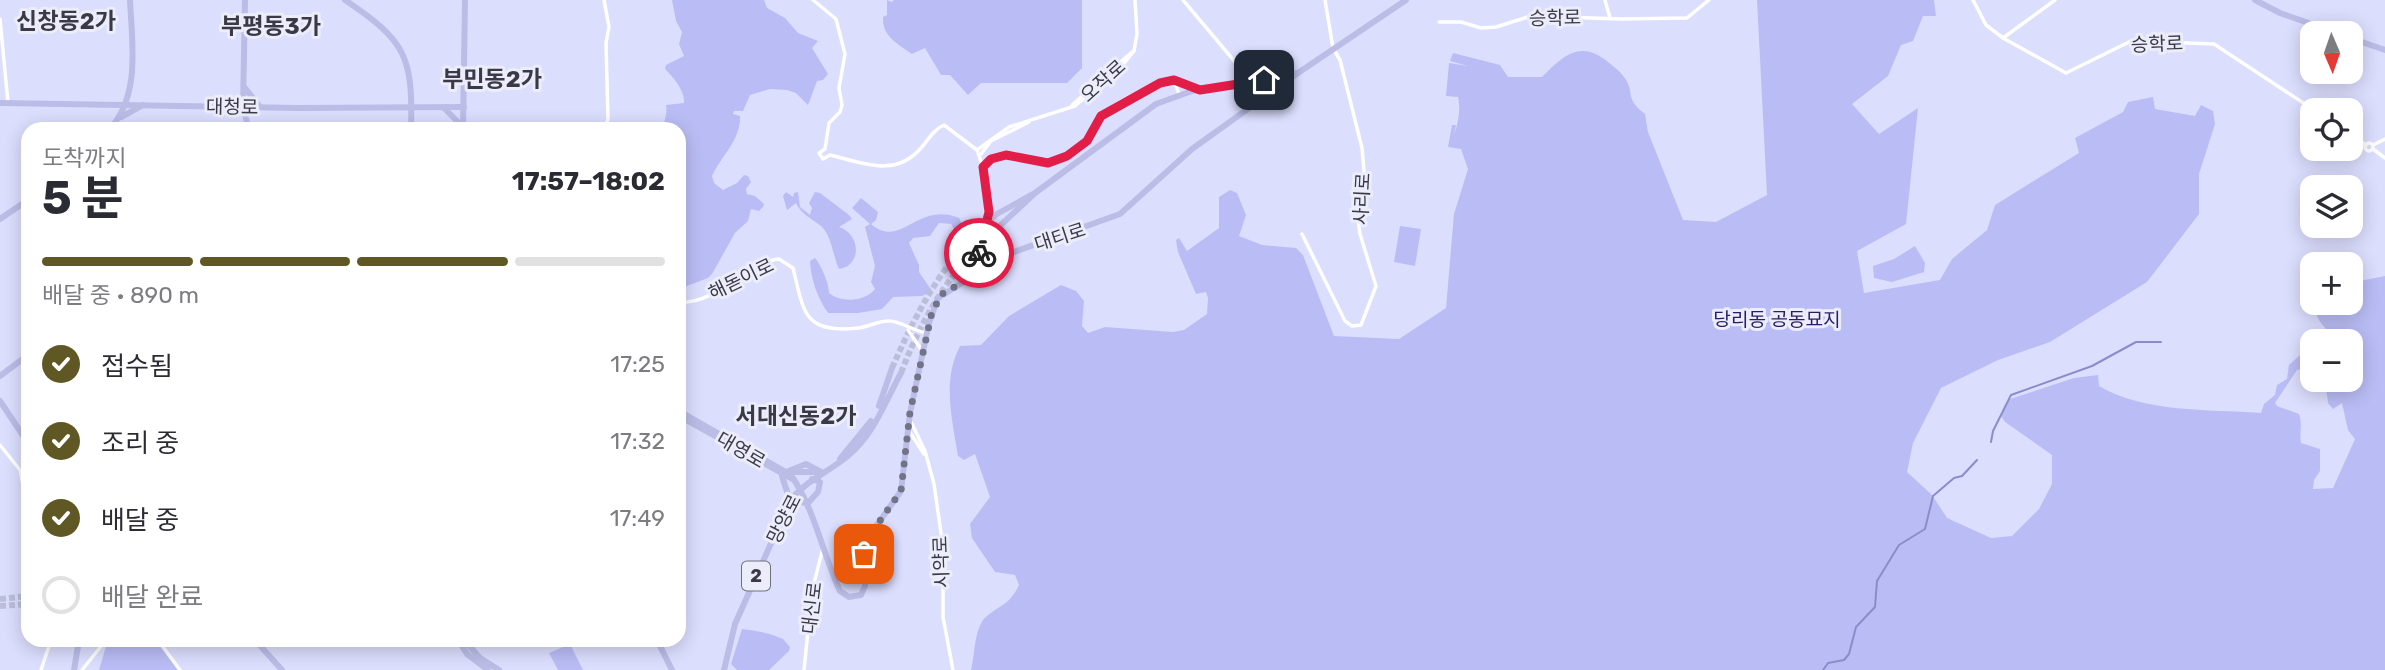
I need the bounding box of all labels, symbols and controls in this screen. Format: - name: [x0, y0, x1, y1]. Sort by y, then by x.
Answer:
- street label: 승학로: [1529, 6, 1581, 30]
- district label: 신창동2가: [16, 7, 116, 35]
- district label: 부평동3가: [221, 12, 321, 40]
- north arrow: [2300, 21, 2362, 84]
- map controls: [2300, 21, 2363, 392]
- street label: 승학로: [2130, 32, 2184, 56]
- pin: [1234, 50, 1294, 110]
- street label: 오작로: [1076, 55, 1130, 107]
- icon: home: [1245, 61, 1283, 99]
- district label: 부민동2가: [442, 65, 542, 93]
- street label: 대청로: [206, 95, 258, 119]
- button: locate: [2300, 98, 2363, 161]
- text: 도착까지: [42, 144, 127, 172]
- text: 17:57–18:02: [512, 166, 665, 197]
- text: 5 분: [42, 171, 124, 226]
- street label: 사리로: [1349, 172, 1375, 226]
- button: layers: [2300, 175, 2363, 238]
- courier: [944, 218, 1014, 288]
- street label: 대티로: [1032, 218, 1088, 256]
- icon: bike: [960, 234, 998, 272]
- button: +: [2300, 252, 2363, 315]
- street label: 해돋이로: [705, 253, 777, 305]
- text: 배달 중 · 890 m: [42, 281, 199, 309]
- park label: 당리동 공동묘지: [1713, 308, 1841, 331]
- button: −: [2300, 329, 2363, 392]
- icon: check: [42, 345, 80, 383]
- text: 17:25: [610, 350, 665, 378]
- text: 접수됨: [101, 351, 173, 382]
- district label: 서대신동2가: [736, 402, 856, 430]
- icon: check: [42, 422, 80, 460]
- text: 17:32: [610, 427, 665, 455]
- street label: 대영로: [713, 427, 769, 473]
- text: 조리 중: [101, 428, 179, 459]
- street label: 망양로: [762, 490, 806, 548]
- icon: check: [42, 499, 80, 537]
- text: 17:49: [610, 504, 665, 532]
- text: 배달 중: [101, 505, 179, 536]
- pin: [834, 524, 894, 584]
- icon: bag: [845, 535, 883, 573]
- street label: 시약로: [929, 535, 953, 589]
- road number: 2: [742, 562, 770, 590]
- street label: 대신로: [797, 581, 827, 635]
- text: 배달 완료: [101, 582, 203, 613]

